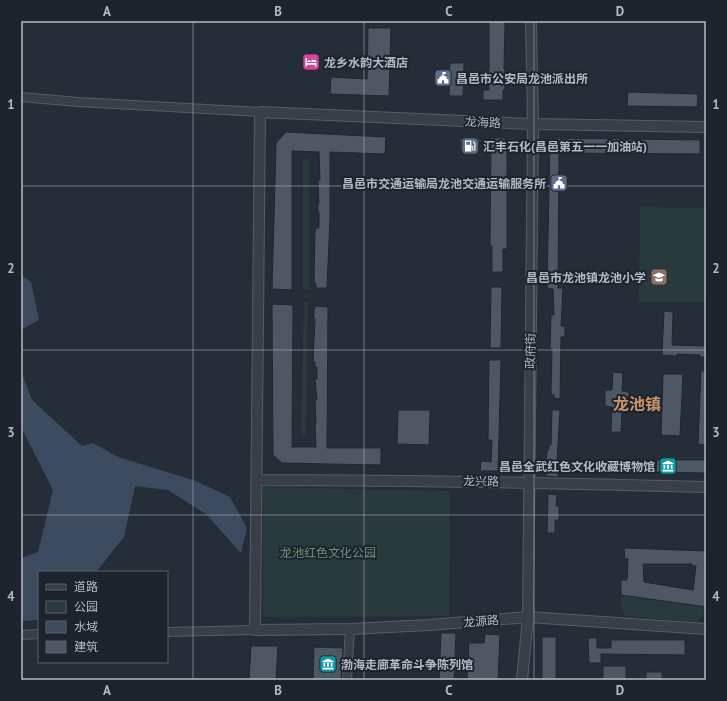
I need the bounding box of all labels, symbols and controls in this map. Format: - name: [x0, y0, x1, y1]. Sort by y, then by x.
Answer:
- text: A: [103, 3, 111, 20]
- text: B: [274, 3, 282, 20]
- text: C: [445, 3, 453, 20]
- text: D: [616, 3, 624, 20]
- hotel icon: 龙乡水韵大酒店: [301, 52, 321, 72]
- place label: 龙乡水韵大酒店: [324, 55, 408, 70]
- public building icon: 昌邑市公安局龙池派出所: [433, 68, 453, 88]
- place label: 昌邑市公安局龙池派出所: [456, 71, 588, 86]
- text: 1: [7, 96, 15, 113]
- text: 1: [712, 96, 720, 113]
- street label: 龙海路: [465, 114, 501, 130]
- fuel station icon: 汇丰石化(昌邑第五一一加油站): [460, 136, 480, 156]
- place label: 汇丰石化(昌邑第五一一加油站): [483, 139, 647, 154]
- public building icon: 昌邑市交通运输局龙池交通运输服务所: [549, 173, 569, 193]
- place label: 昌邑市交通运输局龙池交通运输服务所: [342, 176, 546, 191]
- text: 2: [7, 260, 15, 277]
- text: 2: [712, 260, 720, 277]
- school or university icon: 昌邑市龙池镇龙池小学: [649, 267, 669, 287]
- place label: 昌邑市龙池镇龙池小学: [526, 270, 646, 285]
- street label: 政府街: [522, 333, 538, 369]
- district label: 龙池镇: [613, 394, 661, 414]
- text: 3: [7, 424, 15, 441]
- text: 3: [712, 424, 720, 441]
- museum icon: 昌邑全武红色文化收藏博物馆: [658, 456, 678, 476]
- place label: 昌邑全武红色文化收藏博物馆: [499, 459, 655, 474]
- street label: 龙兴路: [463, 473, 499, 489]
- park label: 龙池红色文化公园: [280, 545, 376, 560]
- legend: [38, 571, 168, 663]
- text: 道路: [74, 579, 98, 594]
- text: 4: [7, 588, 15, 605]
- text: 4: [712, 588, 720, 605]
- text: 公园: [74, 599, 98, 614]
- street label: 龙源路: [462, 612, 500, 630]
- text: 水域: [74, 619, 98, 634]
- text: 建筑: [74, 639, 98, 654]
- museum icon: 渤海走廊革命斗争陈列馆: [318, 654, 338, 674]
- place label: 渤海走廊革命斗争陈列馆: [341, 657, 473, 672]
- text: A: [103, 682, 111, 699]
- text: B: [274, 682, 282, 699]
- text: C: [445, 682, 453, 699]
- text: D: [616, 682, 624, 699]

